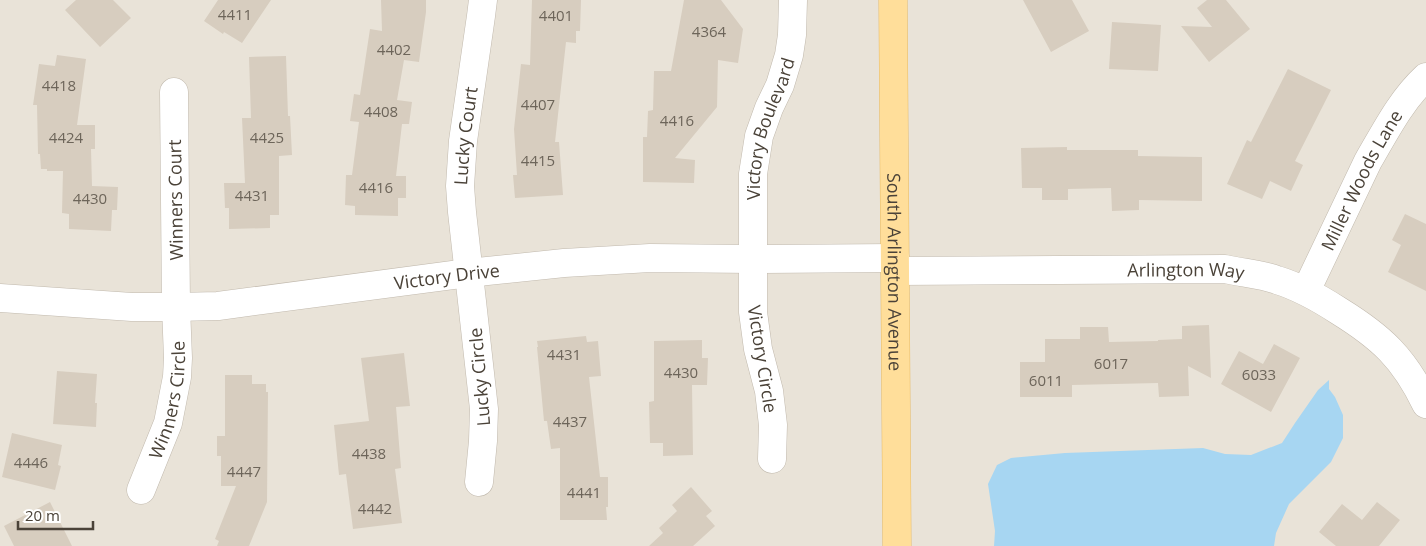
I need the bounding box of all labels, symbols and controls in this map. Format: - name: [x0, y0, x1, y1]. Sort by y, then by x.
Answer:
- house number: 4411: [218, 4, 252, 24]
- house number: 4401: [539, 5, 573, 25]
- house number: 4364: [692, 21, 727, 41]
- house number: 4402: [377, 39, 411, 59]
- street label: Victory Boulevard: [741, 55, 800, 200]
- house number: 4418: [42, 75, 76, 95]
- street label: Lucky Court: [448, 85, 483, 186]
- house number: 4407: [521, 94, 555, 114]
- house number: 4408: [364, 101, 398, 121]
- street label: Miller Woods Lane: [1315, 105, 1407, 254]
- house number: 4416: [660, 110, 694, 130]
- house number: 4424: [49, 127, 84, 147]
- house number: 4425: [250, 127, 284, 147]
- street label: Winners Court: [162, 139, 188, 261]
- house number: 4415: [521, 150, 555, 170]
- street label: South Arlington Avenue: [882, 173, 908, 371]
- house number: 4416: [359, 177, 393, 197]
- house number: 4431: [235, 185, 269, 205]
- house number: 4430: [73, 188, 107, 208]
- street label: Arlington Way: [1127, 257, 1247, 285]
- street label: Victory Drive: [392, 258, 501, 295]
- street label: Victory Circle: [743, 303, 783, 415]
- street label: Lucky Circle: [463, 327, 495, 427]
- street label: Winners Circle: [143, 340, 190, 462]
- house number: 4431: [547, 344, 581, 364]
- house number: 6017: [1094, 353, 1128, 373]
- house number: 4430: [664, 362, 698, 382]
- house number: 6033: [1242, 364, 1276, 384]
- house number: 6011: [1029, 370, 1063, 390]
- house number: 4437: [553, 411, 587, 431]
- house number: 4438: [352, 443, 386, 463]
- house number: 4446: [14, 452, 48, 472]
- house number: 4447: [227, 461, 261, 481]
- house number: 4441: [567, 482, 601, 502]
- scale bar: [18, 498, 92, 530]
- house number: 4442: [358, 498, 392, 518]
- text: 20 m: [25, 505, 60, 525]

